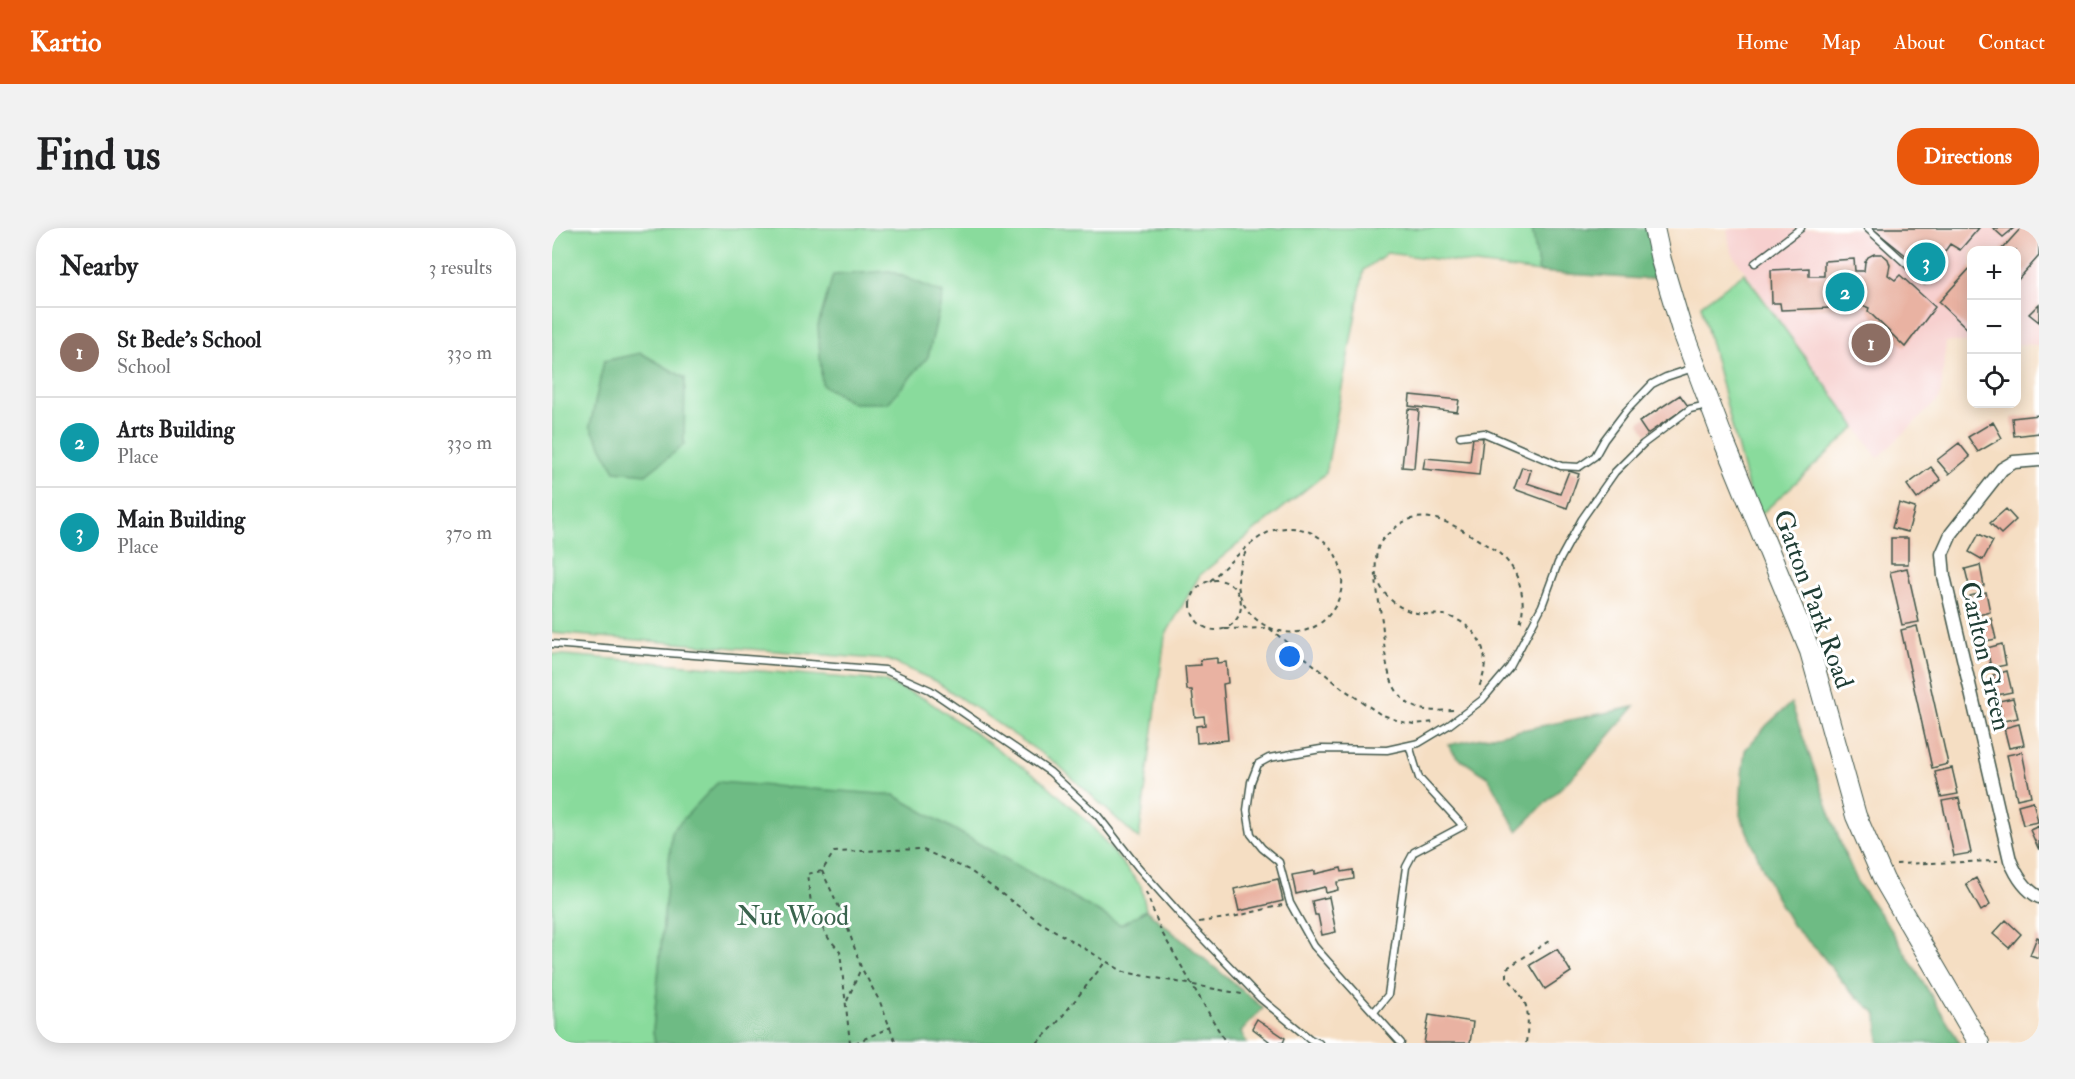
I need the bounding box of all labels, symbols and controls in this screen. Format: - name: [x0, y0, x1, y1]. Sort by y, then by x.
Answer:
- text: Kartio: [30, 25, 101, 60]
- text: Home: [1736, 29, 1788, 56]
- text: Map: [1821, 29, 1861, 56]
- text: About: [1894, 29, 1945, 56]
- text: Contact: [1978, 29, 2045, 56]
- button: Directions: [1897, 128, 2039, 185]
- text: Find us: [36, 130, 160, 182]
- pin: 3: [1906, 240, 1946, 285]
- map controls: [1967, 246, 2021, 408]
- button: +: [1967, 246, 2021, 300]
- text: Nearby: [60, 251, 138, 283]
- text: 3 results: [429, 255, 492, 280]
- pin: 2: [1826, 270, 1864, 314]
- button: −: [1967, 300, 2021, 354]
- pin: 1: [1852, 320, 1890, 366]
- text: St Bede's School: [117, 326, 261, 354]
- text: 1: [76, 340, 83, 365]
- text: 330 m: [447, 340, 492, 365]
- text: School: [117, 354, 171, 379]
- button: locate: [1967, 354, 2021, 408]
- text: Arts Building: [117, 416, 235, 444]
- text: 2: [74, 430, 85, 455]
- text: 330 m: [447, 430, 492, 455]
- text: Place: [117, 444, 158, 469]
- text: Main Building: [117, 506, 245, 534]
- street label: Gatton Park Road: [1766, 506, 1860, 693]
- text: 3: [76, 520, 83, 545]
- text: 370 m: [445, 520, 492, 545]
- text: Place: [117, 534, 158, 559]
- street label: Carlton Green: [1952, 579, 2018, 734]
- your location: [1275, 642, 1304, 671]
- park label: Nut Wood: [737, 901, 849, 933]

